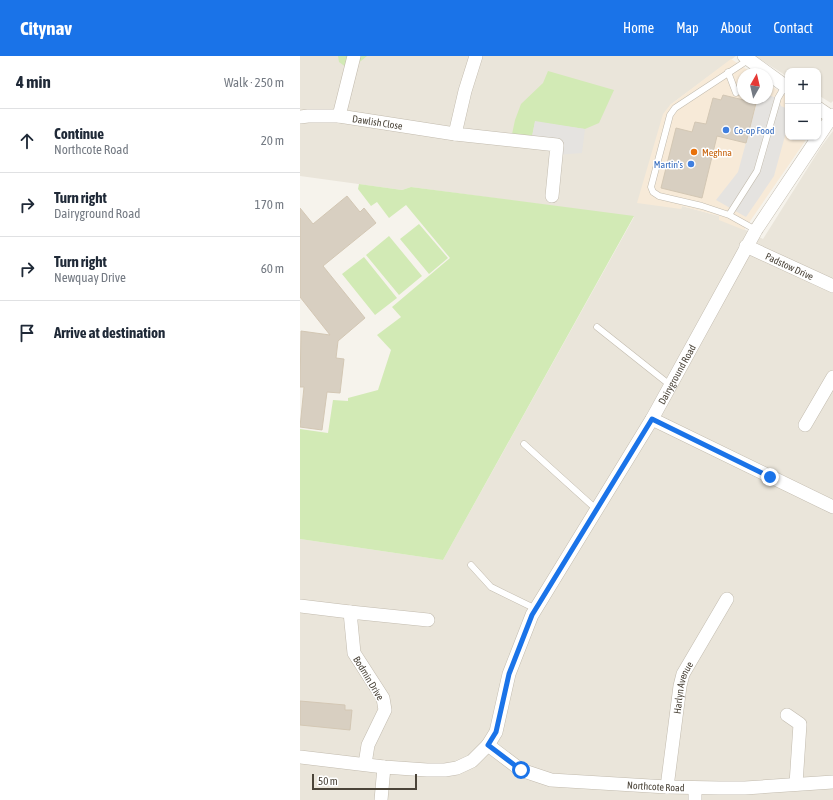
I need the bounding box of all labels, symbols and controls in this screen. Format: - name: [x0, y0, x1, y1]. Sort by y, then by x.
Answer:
- text: Citynav: [20, 17, 72, 39]
- text: Home: [623, 20, 654, 36]
- text: Map: [676, 20, 699, 36]
- text: About: [721, 20, 752, 36]
- text: Contact: [774, 20, 813, 36]
- north arrow: [737, 68, 773, 104]
- map controls: [785, 68, 821, 140]
- button: +: [785, 68, 821, 104]
- text: 4 min: [16, 72, 51, 92]
- text: Walk · 250 m: [224, 75, 284, 90]
- button: −: [785, 104, 821, 140]
- street label: Dawlish Close: [351, 113, 404, 132]
- text: Continue: [54, 125, 104, 142]
- marker: Co-op Food: [721, 125, 731, 135]
- place label: Co-op Food: [734, 125, 775, 136]
- icon: ahead: [16, 130, 38, 152]
- text: 20 m: [261, 133, 284, 148]
- text: Northcote Road: [54, 142, 129, 157]
- marker: Meghna: [689, 147, 699, 157]
- place label: Meghna: [702, 147, 732, 158]
- place label: Martin's: [654, 159, 683, 170]
- marker: Martin's: [686, 159, 696, 169]
- text: Turn right: [54, 189, 107, 206]
- icon: right: [16, 194, 38, 216]
- text: 170 m: [255, 197, 284, 212]
- text: Dairyground Road: [54, 206, 140, 221]
- street label: Padstow Drive: [764, 251, 816, 283]
- text: Turn right: [54, 253, 107, 270]
- icon: right: [16, 258, 38, 280]
- text: 60 m: [261, 261, 284, 276]
- text: Newquay Drive: [54, 270, 126, 285]
- icon: arrive: [16, 322, 38, 344]
- text: Arrive at destination: [54, 324, 165, 341]
- street label: Dairyground Road: [656, 342, 698, 406]
- route end: [761, 468, 779, 486]
- street label: Bodmin Drive: [351, 654, 386, 703]
- street label: Harlyn Avenue: [671, 659, 695, 714]
- route start: [512, 761, 530, 779]
- scale bar: [312, 772, 417, 791]
- text: 50 m: [318, 775, 338, 787]
- street label: Northcote Road: [627, 780, 685, 793]

